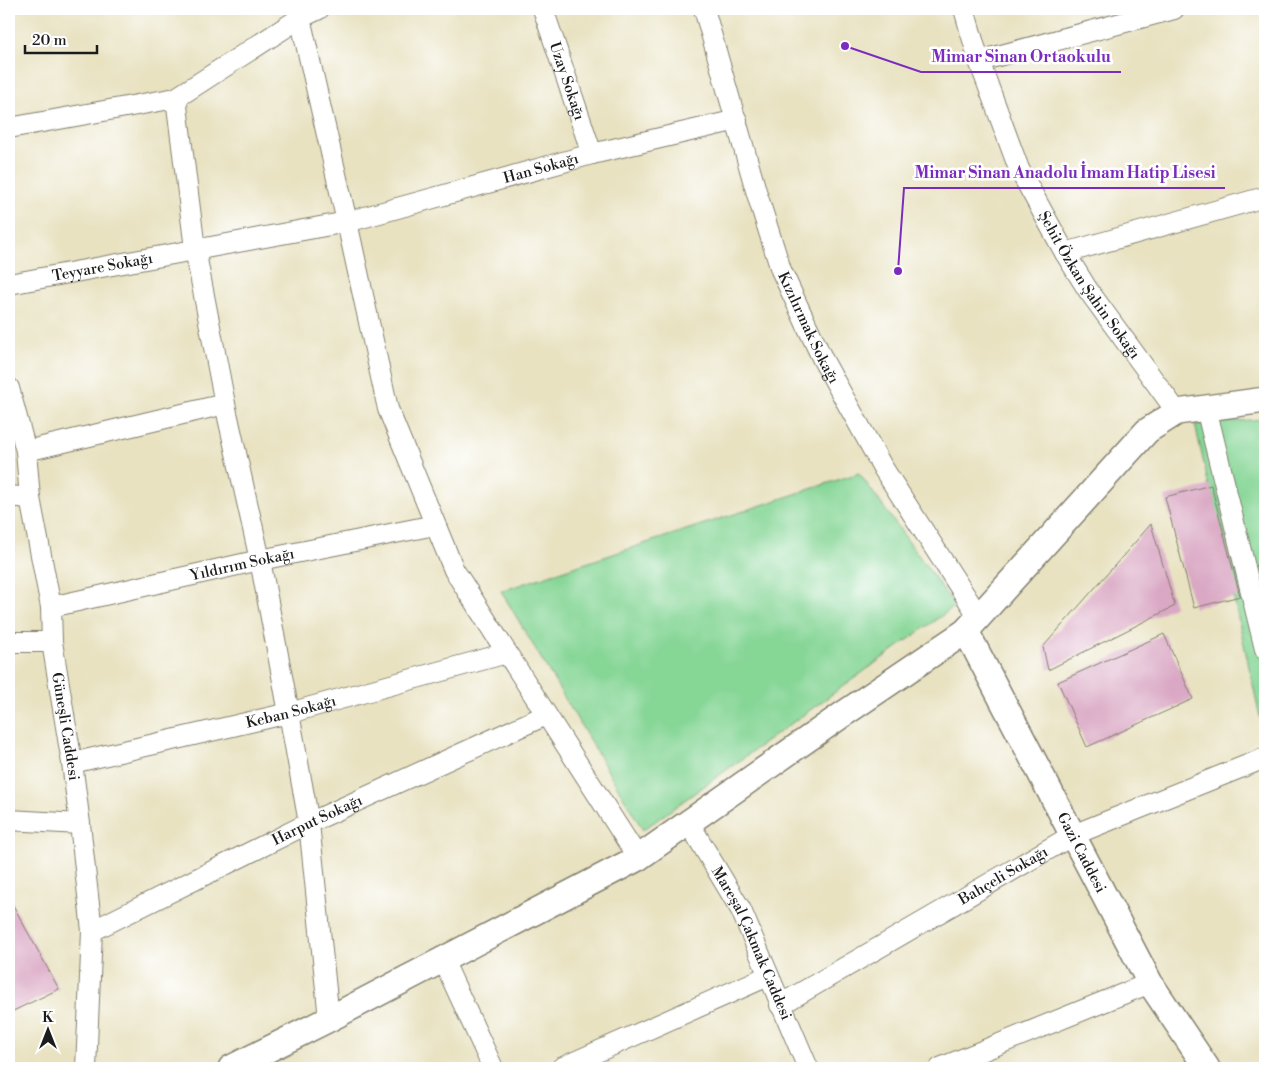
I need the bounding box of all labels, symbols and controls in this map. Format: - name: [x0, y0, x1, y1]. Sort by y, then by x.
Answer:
- scale bar: [25, 22, 98, 54]
- text: 20 m: [32, 31, 67, 50]
- street label: Uzay Sokağı: [545, 40, 589, 123]
- callout: Mimar Sinan Ortaokulu: [921, 41, 1121, 72]
- text: Mimar Sinan Ortaokulu: [931, 47, 1111, 67]
- street label: Han Sokağı: [501, 149, 581, 188]
- callout: Mimar Sinan Anadolu İmam Hatip Lisesi: [904, 157, 1225, 188]
- text: Mimar Sinan Anadolu İmam Hatip Lisesi: [914, 161, 1216, 183]
- street label: Şehit Özkan Şahin Sokağı: [1034, 208, 1144, 363]
- street label: Teyyare Sokağı: [51, 249, 154, 286]
- street label: Kızılırmak Sokağı: [773, 269, 843, 387]
- street label: Yıldırım Sokağı: [188, 544, 296, 586]
- street label: Güneşli Caddesi: [47, 671, 83, 782]
- street label: Keban Sokağı: [244, 691, 338, 733]
- street label: Harput Sokağı: [269, 791, 366, 850]
- street label: Gazi Caddesi: [1053, 809, 1110, 896]
- street label: Bahçeli Sokağı: [954, 843, 1052, 910]
- street label: Mareşal Çakmak Caddesi: [707, 863, 796, 1023]
- north arrow: [22, 1004, 72, 1054]
- text: K: [42, 1009, 54, 1027]

